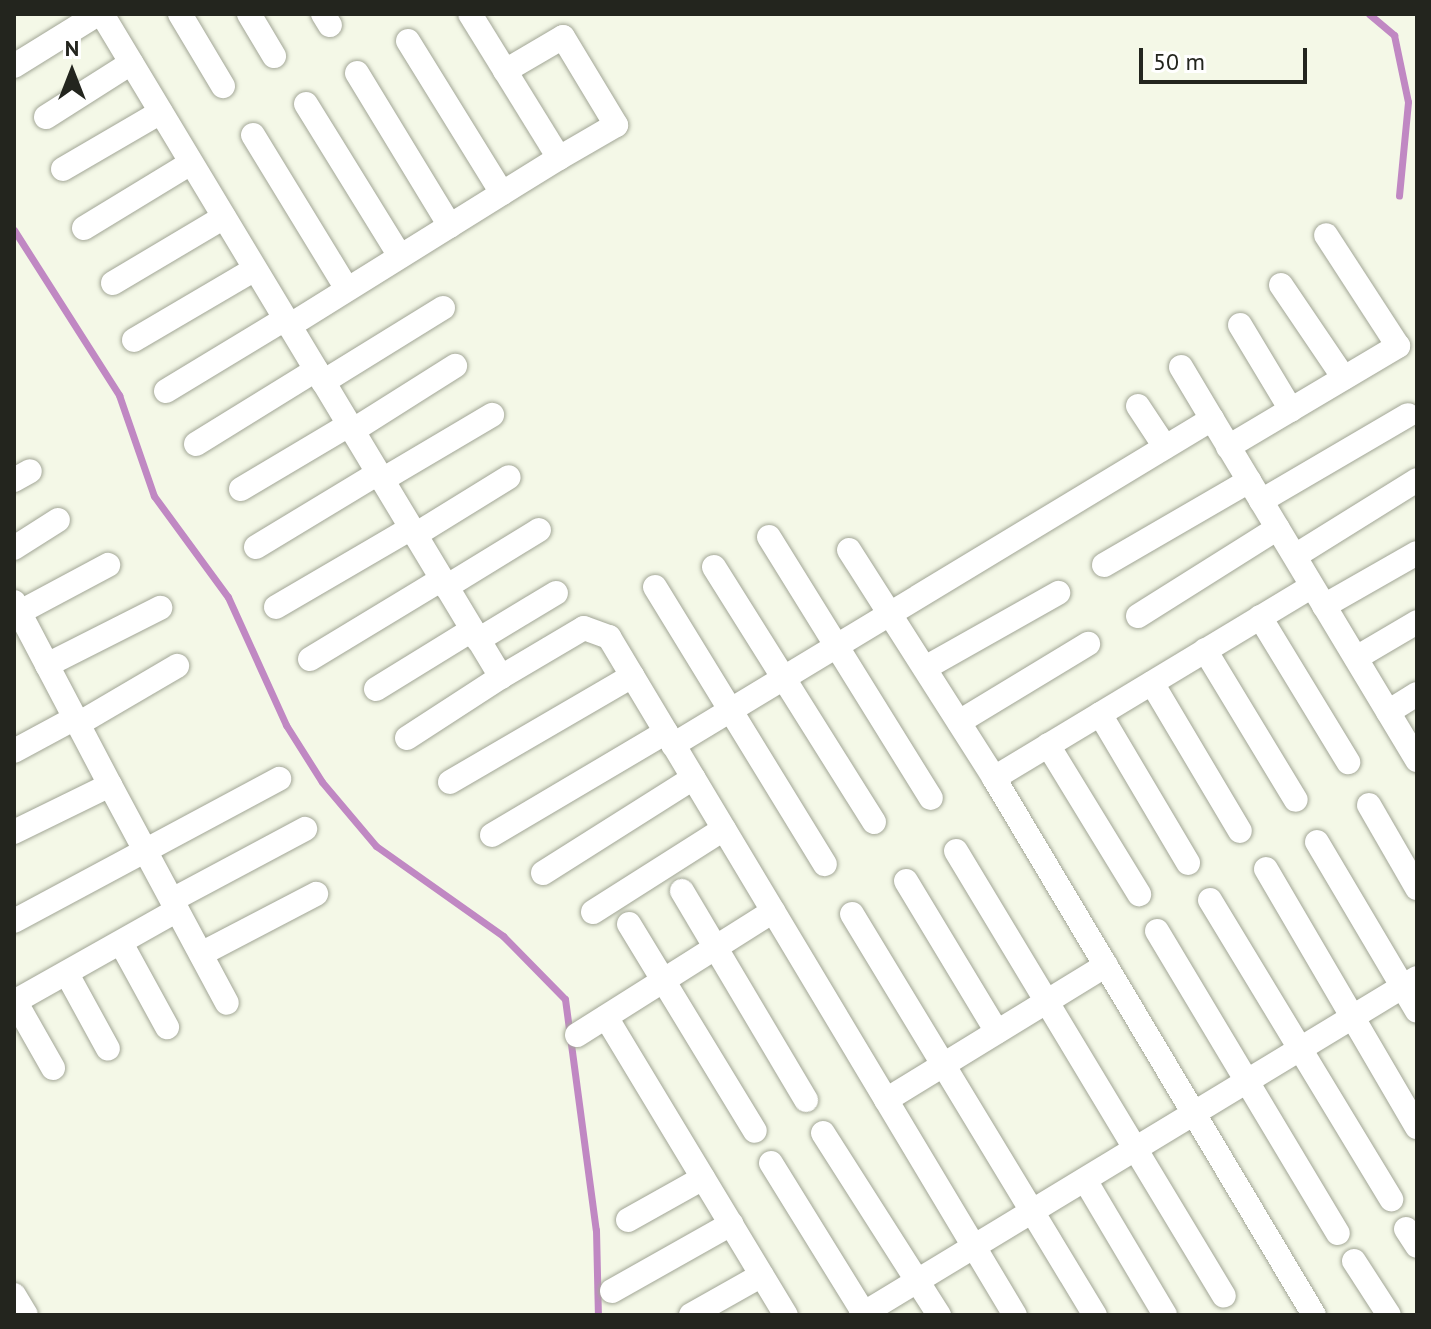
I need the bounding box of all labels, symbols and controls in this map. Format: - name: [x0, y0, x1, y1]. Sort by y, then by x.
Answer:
- north arrow: [32, 32, 112, 112]
- scale bar: [1143, 32, 1311, 82]
- text: N: [65, 34, 79, 62]
- text: 50 m: [1153, 46, 1205, 77]

